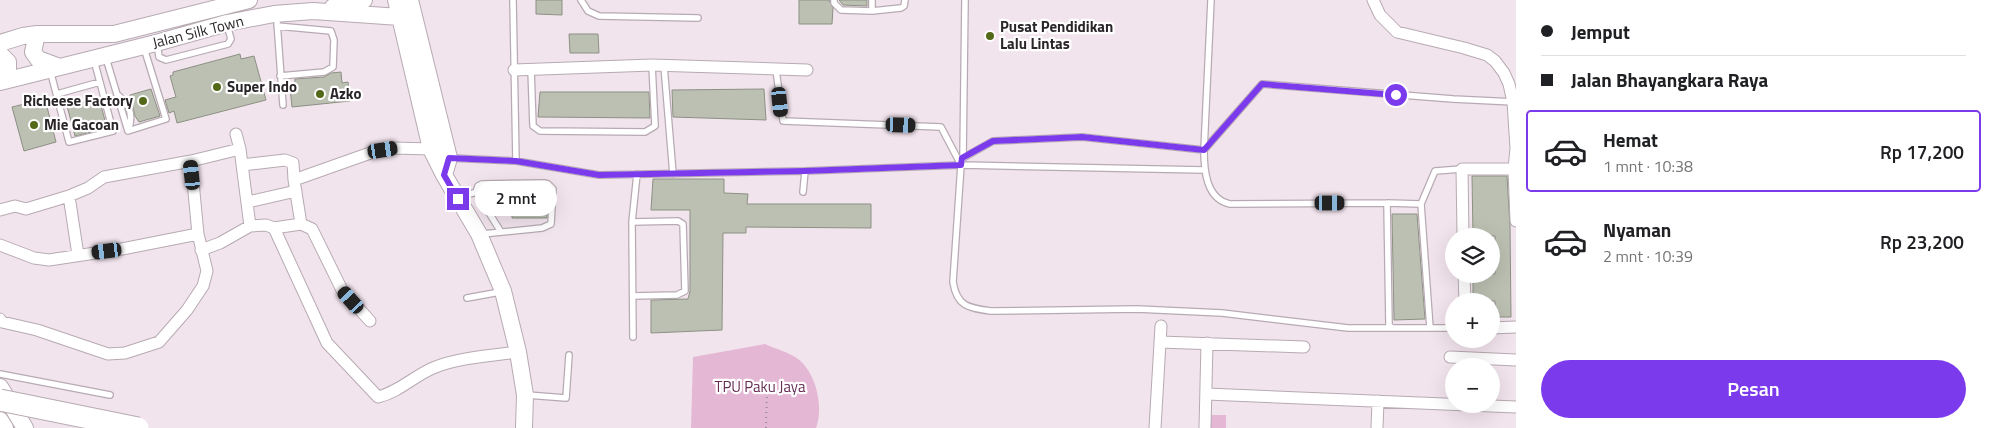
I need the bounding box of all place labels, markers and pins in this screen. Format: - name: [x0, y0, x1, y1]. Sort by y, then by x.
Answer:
- place label: Pusat Pendidikan Lalu Lintas: [1000, 15, 1113, 55]
- marker: Pusat Pendidikan Lalu Lintas: [984, 30, 996, 42]
- place label: Super Indo: [227, 75, 297, 98]
- marker: Super Indo: [211, 81, 223, 93]
- place label: Azko: [330, 82, 361, 105]
- marker: Azko: [314, 88, 326, 100]
- place label: Richeese Factory: [23, 89, 133, 112]
- marker: Richeese Factory: [137, 95, 149, 107]
- place label: Mie Gacoan: [44, 113, 119, 136]
- marker: Mie Gacoan: [28, 119, 40, 131]

